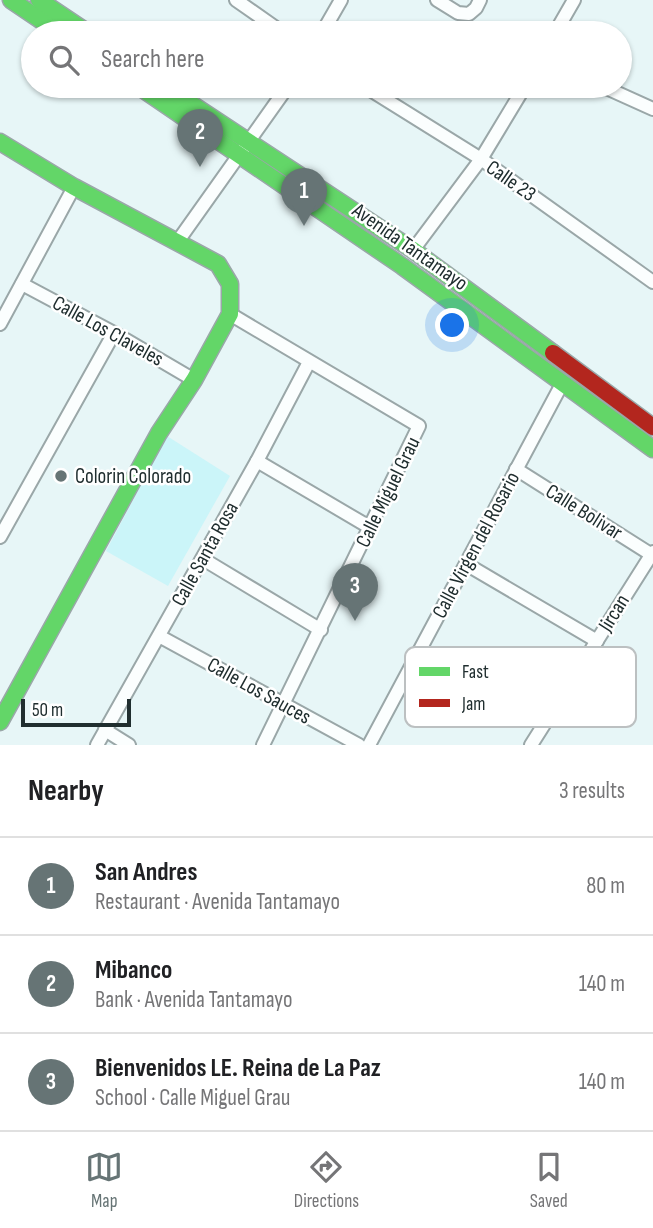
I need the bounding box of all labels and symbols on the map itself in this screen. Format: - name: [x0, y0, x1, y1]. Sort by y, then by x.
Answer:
- pin: 2: [177, 109, 223, 167]
- street label: Calle 23: [481, 155, 541, 207]
- pin: 1: [281, 168, 327, 226]
- street label: Avenida Tantamayo: [347, 197, 472, 296]
- street label: Calle Los Claveles: [48, 290, 168, 372]
- your location: [435, 308, 469, 342]
- street label: Calle Miguel Grau: [351, 433, 425, 551]
- place label: Colorin Colorado: [75, 464, 191, 489]
- marker: Colorin Colorado: [53, 468, 69, 484]
- street label: Calle Virgen del Rosario: [427, 468, 525, 622]
- street label: Calle Bolivar: [541, 479, 627, 545]
- street label: Calle Santa Rosa: [166, 498, 244, 610]
- pin: 3: [332, 563, 378, 621]
- street label: Jircan: [593, 590, 635, 637]
- legend: [405, 647, 636, 727]
- street label: Calle Los Sauces: [203, 652, 315, 730]
- text: Fast: [462, 661, 489, 684]
- text: Jam: [461, 693, 485, 716]
- scale bar: [21, 696, 131, 728]

